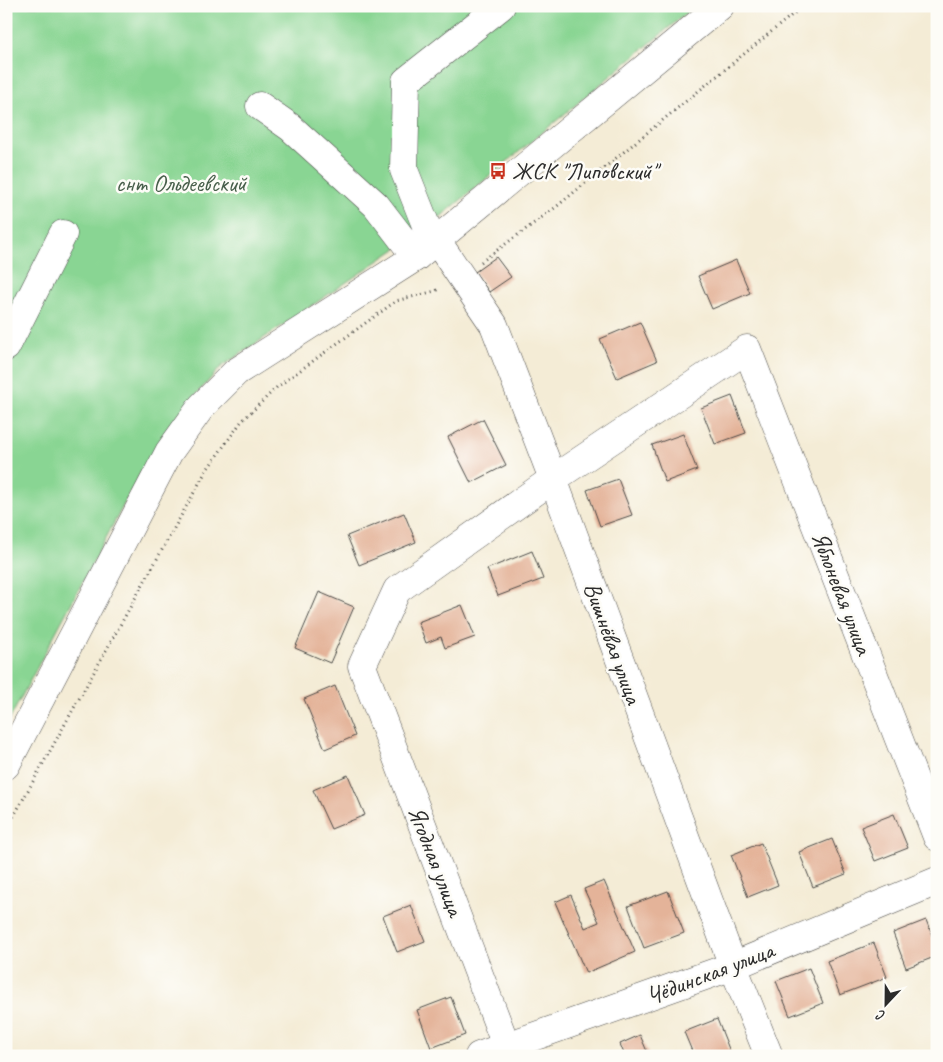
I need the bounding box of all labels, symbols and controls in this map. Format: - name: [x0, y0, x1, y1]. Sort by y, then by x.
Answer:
- place label: ЖСК "Липовский": [512, 156, 662, 186]
- bus stop icon: ЖСК "Липовский": [488, 161, 508, 181]
- park label: снт Ольдеевский: [116, 168, 248, 198]
- street label: Яблоневая улица: [805, 527, 880, 660]
- street label: Вишнёвая улица: [577, 578, 649, 709]
- street label: Ягодная улица: [401, 802, 471, 922]
- street label: Чёдинская улица: [642, 934, 780, 1011]
- north arrow: [860, 980, 910, 1030]
- text: С: [873, 1006, 888, 1025]

